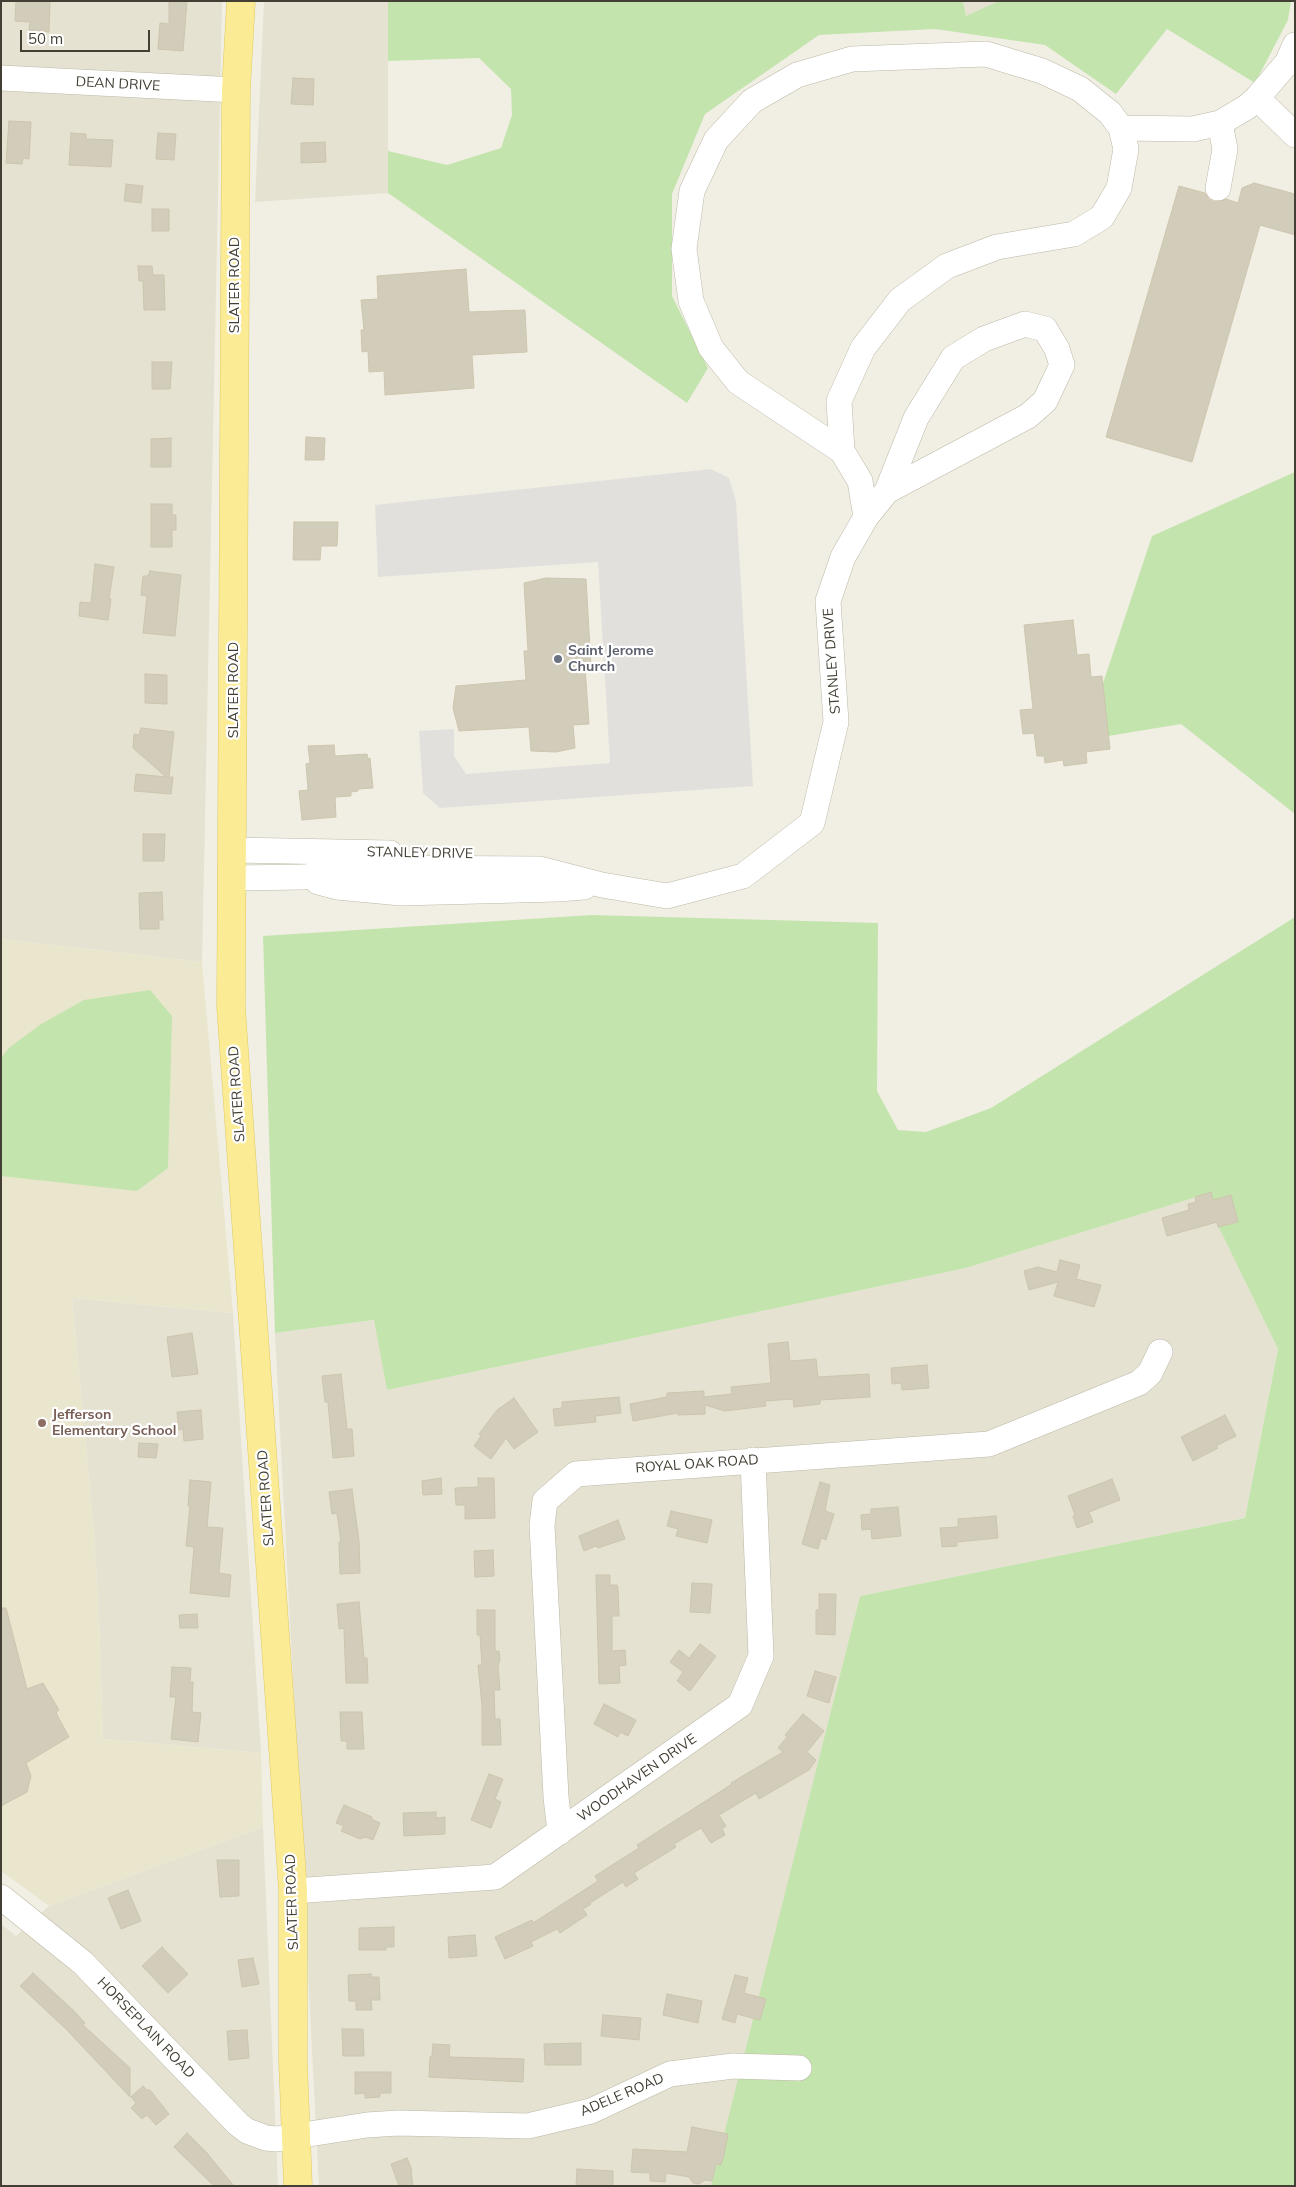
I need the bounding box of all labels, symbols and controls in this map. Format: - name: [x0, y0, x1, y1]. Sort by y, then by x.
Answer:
- scale bar: [22, 20, 152, 52]
- text: 50 m: [28, 29, 63, 48]
- street label: DEAN DRIVE: [75, 73, 161, 95]
- street label: SLATER ROAD: [227, 237, 243, 333]
- street label: STANLEY DRIVE: [820, 607, 844, 715]
- street label: SLATER ROAD: [226, 642, 242, 738]
- place label: Saint Jerome Church: [568, 643, 654, 676]
- marker: Saint Jerome Church: [552, 653, 564, 665]
- street label: STANLEY DRIVE: [367, 844, 473, 862]
- street label: SLATER ROAD: [225, 1045, 249, 1143]
- place label: Jefferson Elementary School: [52, 1407, 176, 1440]
- marker: Jefferson Elementary School: [36, 1417, 48, 1429]
- street label: SLATER ROAD: [254, 1449, 278, 1547]
- street label: ROYAL OAK ROAD: [635, 1451, 759, 1477]
- street label: WOODHAVEN DRIVE: [574, 1731, 700, 1825]
- street label: SLATER ROAD: [282, 1854, 302, 1950]
- street label: HORSEPLAIN ROAD: [94, 1974, 198, 2082]
- street label: ADELE ROAD: [578, 2070, 666, 2120]

